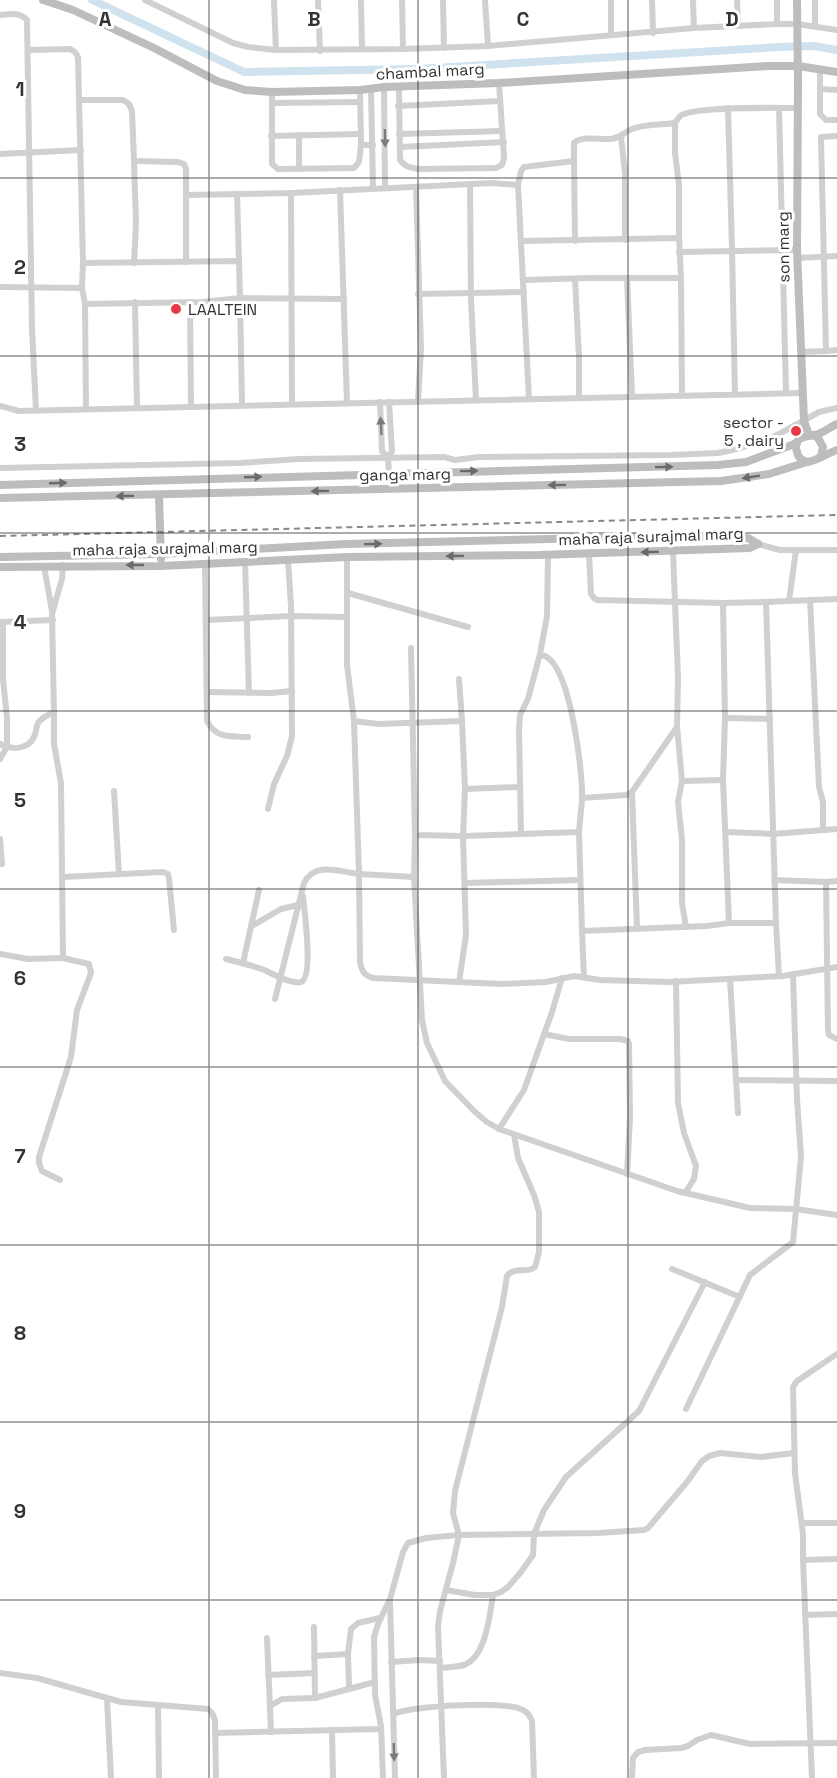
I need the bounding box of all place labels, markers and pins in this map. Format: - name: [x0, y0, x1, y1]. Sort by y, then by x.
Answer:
- place label: LAALTEIN: [188, 299, 257, 320]
- marker: LAALTEIN: [169, 302, 183, 316]
- place label: sector - 5 , dairy: [723, 412, 784, 451]
- marker: sector - 5 , dairy: [789, 424, 803, 438]

